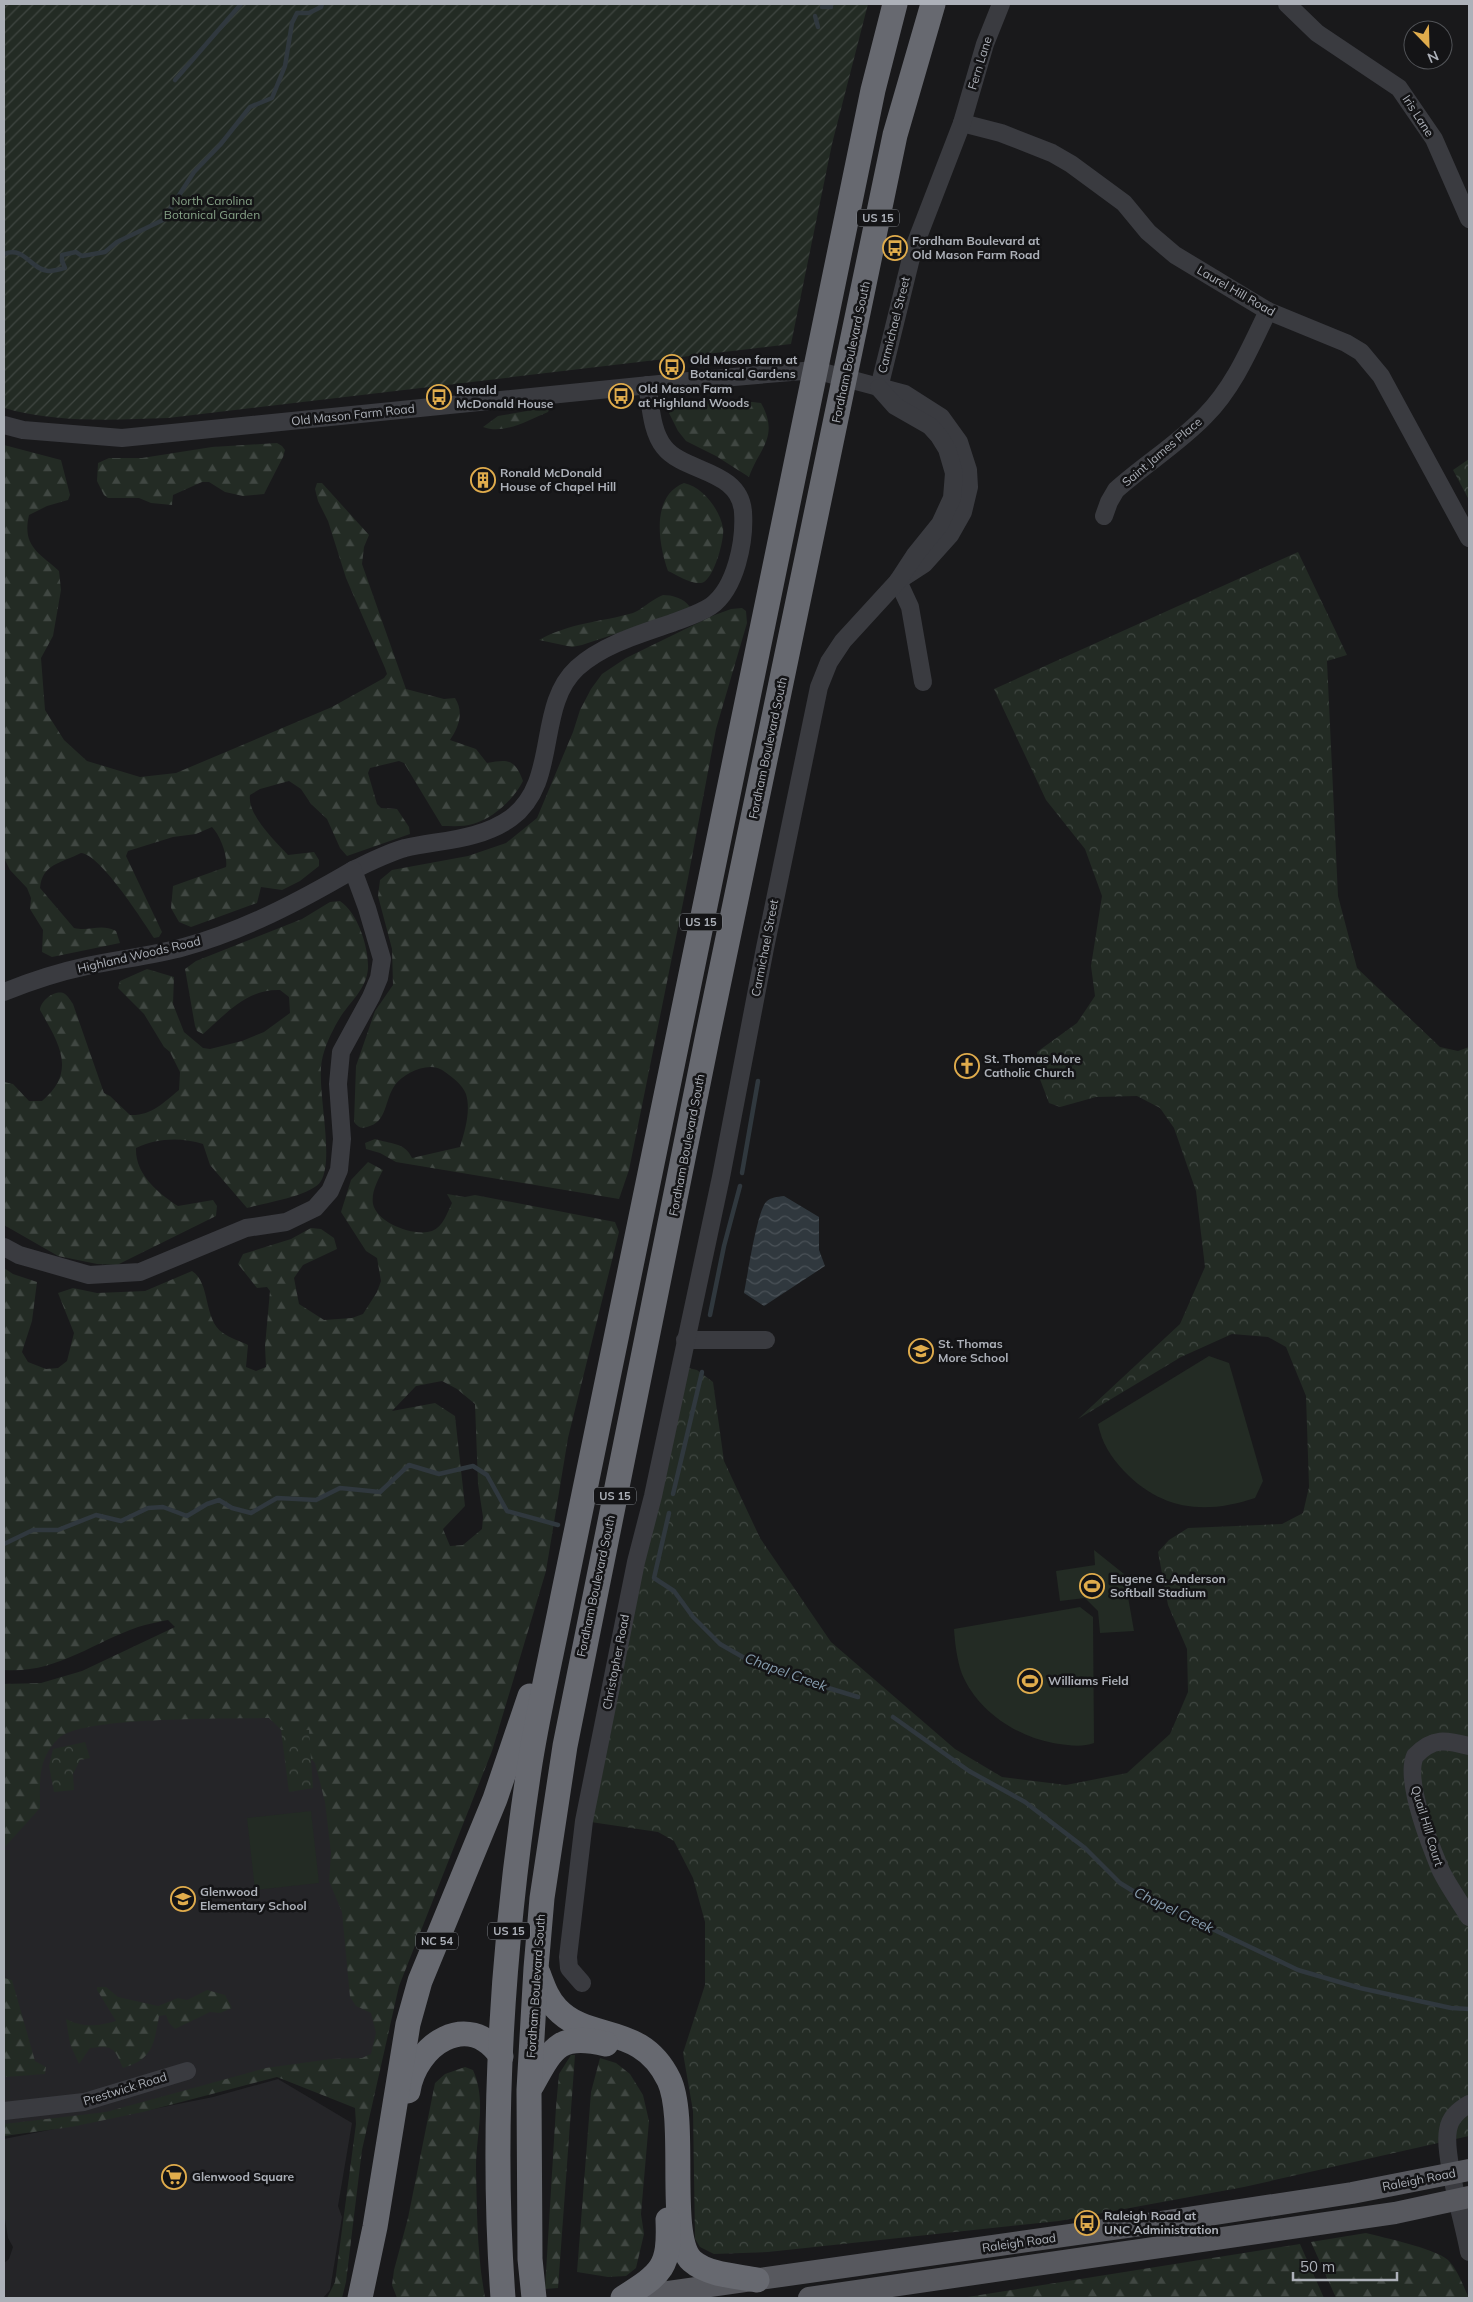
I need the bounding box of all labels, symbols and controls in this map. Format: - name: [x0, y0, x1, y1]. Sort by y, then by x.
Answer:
- north arrow: [1403, 20, 1453, 70]
- street label: Fern Lane: [964, 34, 995, 91]
- text: N: [1425, 47, 1441, 67]
- street label: Iris Lane: [1399, 92, 1437, 139]
- park label: North Carolina Botanical Garden: [164, 193, 260, 222]
- road number: US 15: [857, 210, 899, 227]
- place label: Fordham Boulevard at Old Mason Farm Road: [912, 233, 1040, 262]
- bus stop icon: Fordham Boulevard at Old Mason Farm Road: [882, 235, 908, 261]
- street label: Laurel Hill Road: [1194, 262, 1278, 319]
- street label: Carmichael Street: [874, 275, 913, 375]
- street label: Fordham Boulevard South: [828, 280, 873, 424]
- place label: Old Mason farm at Botanical Gardens: [690, 352, 798, 381]
- bus stop icon: Old Mason farm at Botanical Gardens: [659, 354, 685, 380]
- place label: Old Mason Farm at Highland Woods: [638, 381, 749, 410]
- place label: Ronald McDonald House: [456, 382, 554, 411]
- bus stop icon: Old Mason Farm at Highland Woods: [608, 383, 634, 409]
- bus stop icon: Ronald McDonald House: [426, 384, 452, 410]
- street label: Old Mason Farm Road: [290, 401, 415, 428]
- street label: Saint James Place: [1119, 414, 1205, 489]
- place label: Ronald McDonald House of Chapel Hill: [500, 465, 616, 494]
- building icon: Ronald McDonald House of Chapel Hill: [470, 467, 496, 493]
- street label: Fordham Boulevard South: [745, 676, 790, 820]
- street label: Carmichael Street: [748, 898, 781, 998]
- road number: US 15: [680, 914, 722, 930]
- street label: Highland Woods Road: [76, 933, 202, 976]
- place label: St. Thomas More Catholic Church: [984, 1051, 1081, 1080]
- church icon: St. Thomas More Catholic Church: [954, 1053, 980, 1079]
- street label: Fordham Boulevard South: [665, 1073, 708, 1217]
- place label: St. Thomas More School: [938, 1336, 1008, 1365]
- school or university icon: St. Thomas More School: [908, 1338, 934, 1364]
- road number: US 15: [594, 1488, 636, 1504]
- street label: Fordham Boulevard South: [573, 1514, 618, 1658]
- place label: Eugene G. Anderson Softball Stadium: [1110, 1571, 1226, 1600]
- sports icon: Eugene G. Anderson Softball Stadium: [1079, 1573, 1105, 1599]
- street label: Christopher Road: [599, 1613, 632, 1711]
- water label: Chapel Creek: [742, 1649, 830, 1695]
- sports icon: Williams Field: [1017, 1668, 1043, 1694]
- place label: Williams Field: [1048, 1673, 1129, 1688]
- street label: Quail Hill Court: [1408, 1784, 1447, 1868]
- water label: Chapel Creek: [1131, 1883, 1217, 1937]
- place label: Glenwood Elementary School: [200, 1884, 307, 1913]
- school or university icon: Glenwood Elementary School: [170, 1886, 196, 1912]
- street label: Fordham Boulevard South: [523, 1913, 548, 2059]
- road number: US 15: [488, 1922, 530, 1940]
- road number: NC 54: [416, 1932, 458, 1950]
- street label: Prestwick Road: [81, 2069, 168, 2108]
- supermarket icon: Glenwood Square: [161, 2164, 187, 2190]
- street label: Raleigh Road: [1381, 2165, 1457, 2194]
- place label: Glenwood Square: [192, 2169, 295, 2184]
- place label: Raleigh Road at UNC Administration: [1104, 2208, 1219, 2237]
- bus stop icon: Raleigh Road at UNC Administration: [1074, 2210, 1100, 2236]
- street label: Raleigh Road: [981, 2230, 1057, 2255]
- scale bar: [1293, 2250, 1397, 2282]
- text: 50 m: [1300, 2257, 1335, 2276]

